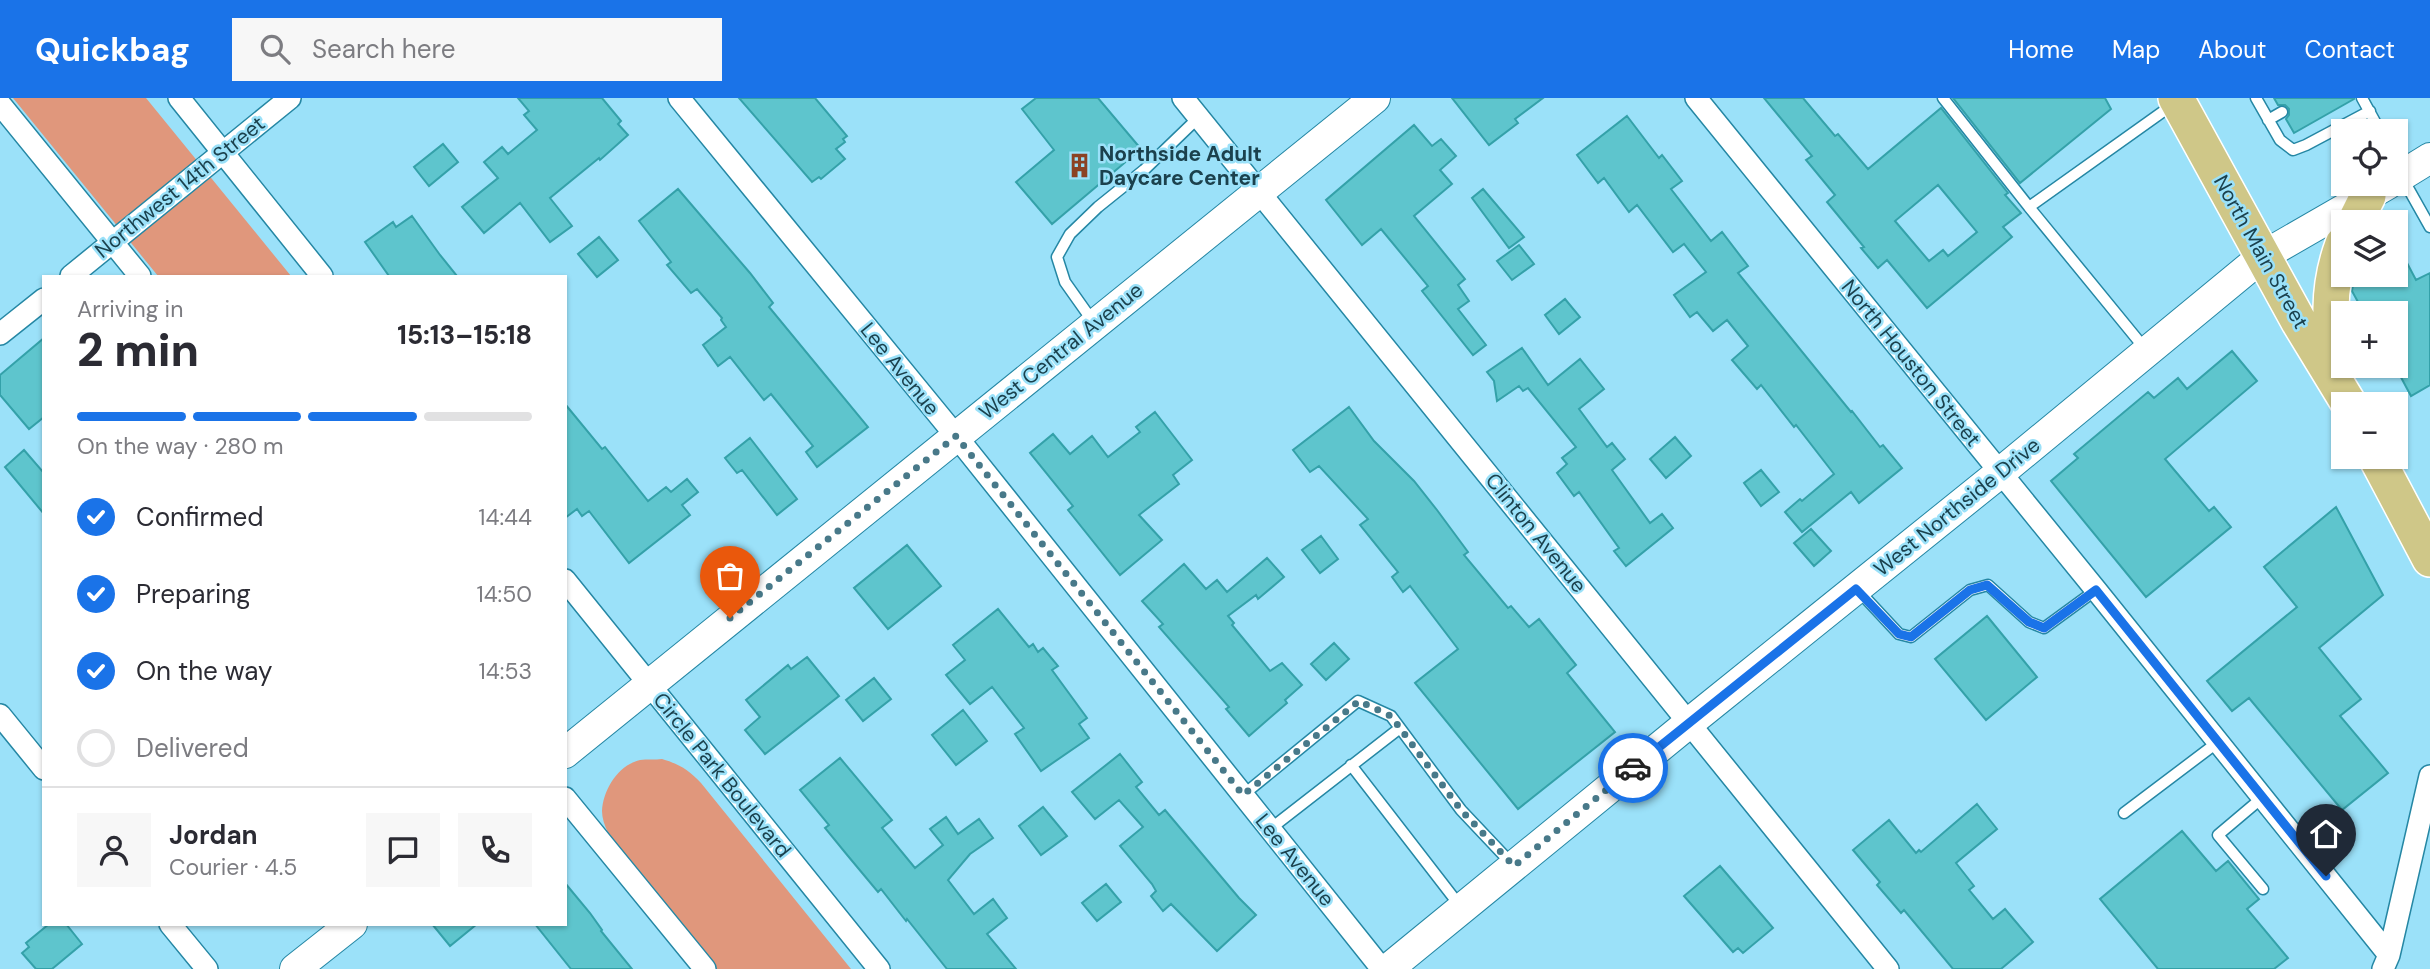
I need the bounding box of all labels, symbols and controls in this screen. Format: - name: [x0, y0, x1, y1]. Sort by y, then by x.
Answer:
- search box: [232, 18, 722, 81]
- text: Quickbag: [35, 28, 190, 71]
- icon: search: [256, 30, 294, 68]
- text: Search here: [312, 32, 455, 66]
- text: Home: [2008, 34, 2074, 65]
- text: Map: [2112, 34, 2160, 65]
- text: About: [2198, 34, 2267, 65]
- text: Contact: [2305, 34, 2395, 65]
- street label: Northwest 14th Street: [89, 110, 271, 264]
- map controls: [2331, 119, 2408, 469]
- button: locate: [2331, 119, 2408, 196]
- place label: Northside Adult Daycare Center: [1099, 140, 1262, 192]
- building icon: Northside Adult Daycare Center: [1065, 152, 1093, 180]
- street label: North Main Street: [2207, 170, 2315, 334]
- button: layers: [2331, 210, 2408, 287]
- street label: North Houston Street: [1835, 274, 1987, 452]
- street label: West Central Avenue: [973, 276, 1149, 426]
- text: Arriving in: [77, 294, 183, 324]
- button: +: [2331, 301, 2408, 378]
- street label: Lee Avenue: [854, 317, 946, 421]
- text: 15:13–15:18: [397, 318, 532, 352]
- text: 2 min: [77, 320, 199, 380]
- button: −: [2331, 392, 2408, 469]
- text: On the way · 280 m: [77, 431, 284, 461]
- street label: West Northside Drive: [1868, 431, 2046, 583]
- street label: Clinton Avenue: [1479, 467, 1593, 599]
- icon: check: [77, 498, 115, 536]
- text: Confirmed: [136, 500, 263, 534]
- text: 14:44: [478, 502, 532, 532]
- pin: [700, 546, 760, 618]
- icon: bag: [711, 557, 749, 595]
- icon: check: [77, 575, 115, 613]
- text: Preparing: [136, 577, 251, 611]
- text: 14:50: [476, 579, 532, 609]
- icon: check: [77, 652, 115, 690]
- text: On the way: [136, 654, 272, 688]
- text: 14:53: [479, 656, 532, 686]
- street label: Circle Park Boulevard: [647, 687, 797, 863]
- text: Delivered: [136, 731, 249, 765]
- courier: [1598, 733, 1668, 803]
- icon: car: [1614, 749, 1652, 787]
- pin: [2296, 804, 2356, 876]
- street label: Lee Avenue: [1249, 808, 1341, 912]
- button: person: [77, 813, 151, 887]
- button: chat: [366, 813, 440, 887]
- button: phone: [458, 813, 532, 887]
- icon: home: [2307, 815, 2345, 853]
- text: Jordan: [169, 818, 258, 852]
- text: Courier · 4.5: [169, 852, 297, 882]

